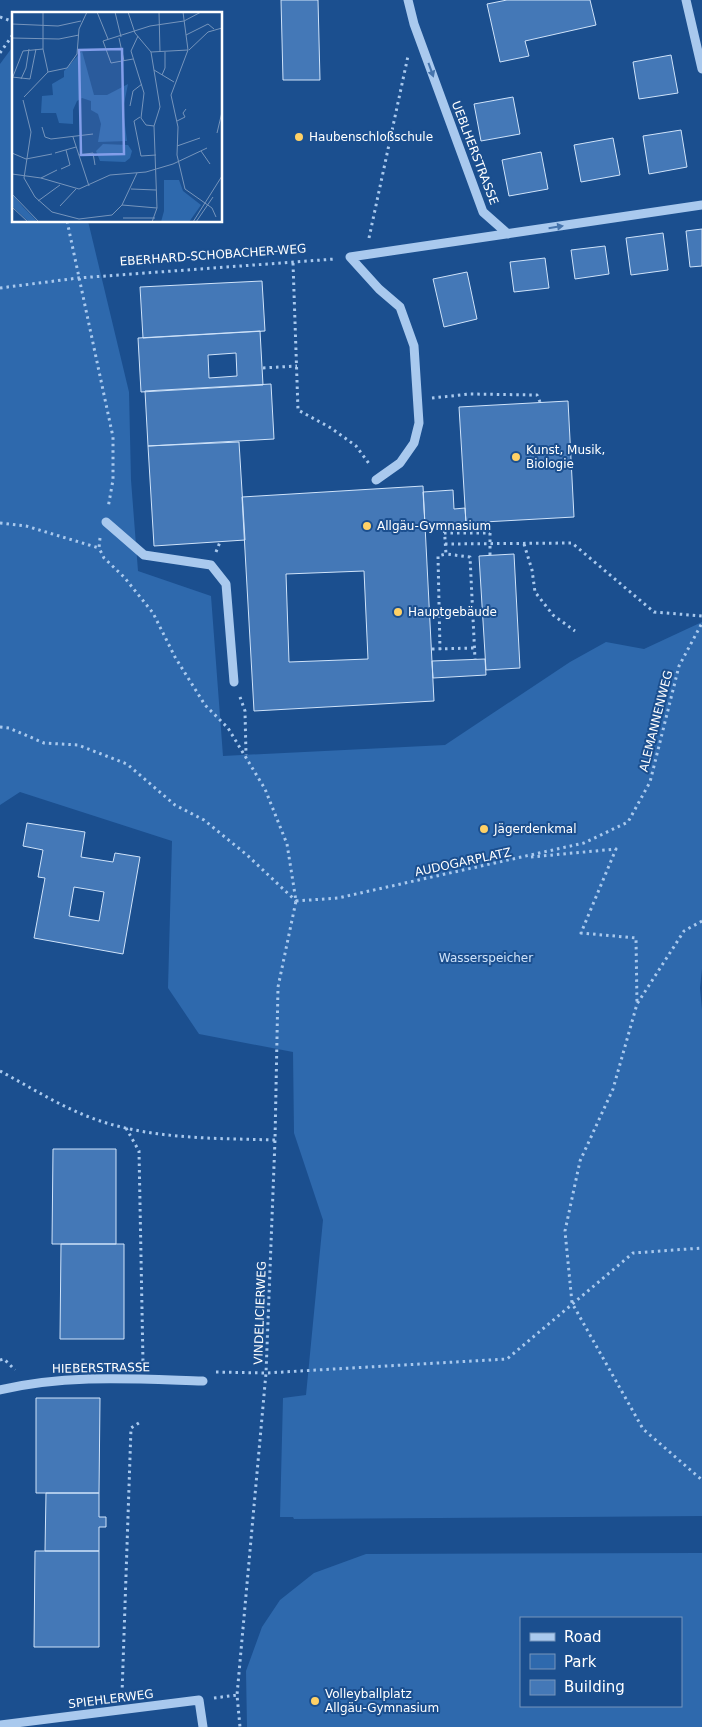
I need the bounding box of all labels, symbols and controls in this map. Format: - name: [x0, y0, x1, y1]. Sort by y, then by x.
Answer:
- inset map: [12, 12, 222, 222]
- one-way arrow: [427, 63, 435, 78]
- street label: UEBLHERSTRASSE: [449, 99, 501, 207]
- place label: Haubenschloßschule: [309, 130, 433, 144]
- marker: Haubenschloßschule: [293, 131, 305, 143]
- one-way arrow: [548, 222, 564, 230]
- street label: EBERHARD-SCHOBACHER-WEG: [119, 241, 307, 269]
- place label: Kunst, Musik, Biologie: [526, 443, 605, 471]
- marker: Kunst, Musik, Biologie: [510, 451, 522, 463]
- place label: Allgäu-Gymnasium: [377, 519, 491, 533]
- marker: Allgäu-Gymnasium: [361, 520, 373, 532]
- place label: Hauptgebäude: [408, 605, 497, 619]
- marker: Hauptgebäude: [392, 606, 404, 618]
- street label: ALEMANNENWEG: [637, 669, 675, 773]
- place label: Jägerdenkmal: [493, 822, 577, 836]
- marker: Jägerdenkmal: [478, 823, 490, 835]
- street label: AUDOGARPLATZ: [413, 845, 513, 879]
- park label: Wasserspeicher: [439, 951, 533, 965]
- street label: VINDELICIERWEG: [251, 1261, 269, 1365]
- street label: HIEBERSTRASSE: [52, 1360, 150, 1376]
- legend: [520, 1617, 682, 1707]
- text: Road: [564, 1628, 602, 1646]
- text: Park: [564, 1653, 597, 1671]
- text: Building: [564, 1678, 625, 1696]
- street label: SPIEHLERWEG: [68, 1687, 154, 1711]
- place label: Volleyballplatz Allgäu-Gymnasium: [325, 1687, 439, 1715]
- marker: Volleyballplatz Allgäu-Gymnasium: [309, 1695, 321, 1707]

